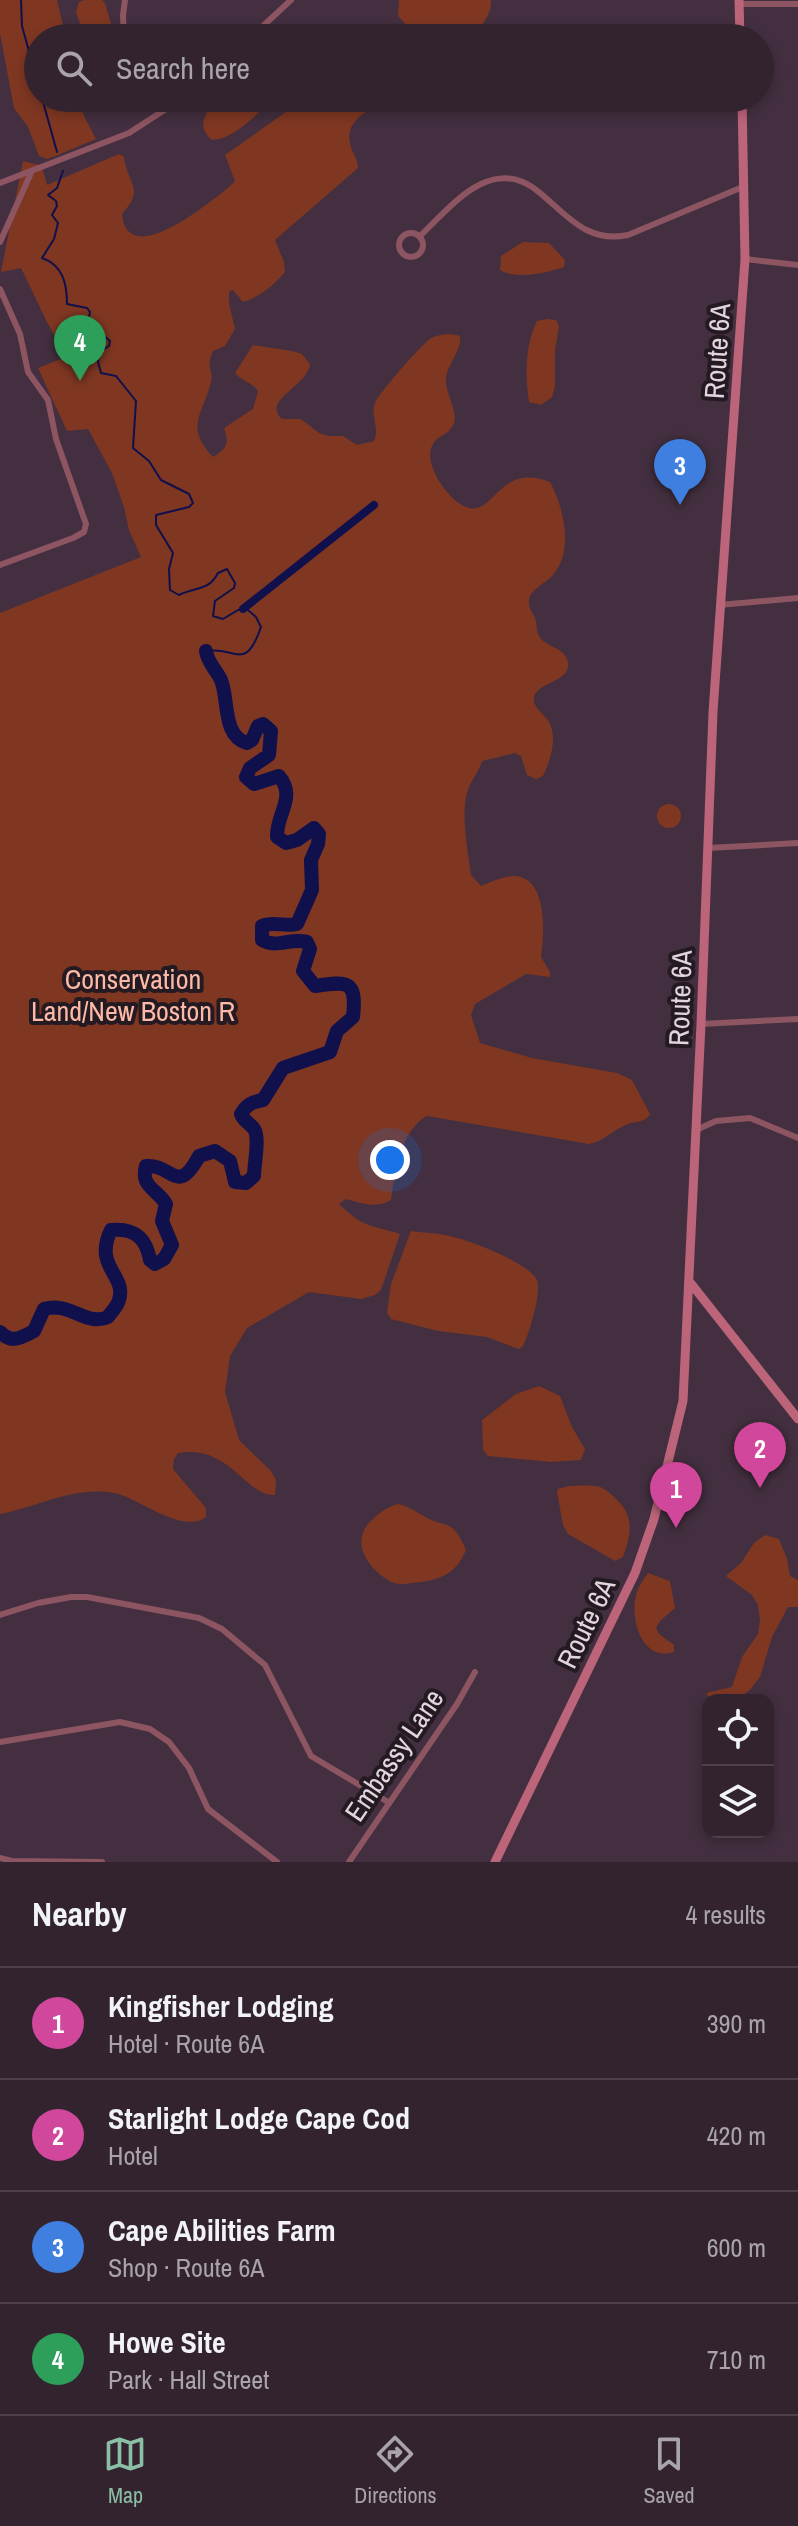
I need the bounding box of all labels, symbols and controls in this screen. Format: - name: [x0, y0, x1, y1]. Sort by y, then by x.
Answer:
- search box: [24, 24, 774, 112]
- icon: search: [52, 46, 96, 90]
- text: Search here: [116, 48, 250, 88]
- street label: Route 6A: [695, 301, 739, 400]
- pin: 4: [54, 315, 106, 381]
- pin: 3: [654, 439, 706, 505]
- street label: Route 6A: [659, 949, 701, 1047]
- park label: Conservation Land/New Boston R: [31, 960, 235, 1030]
- your location: [370, 1140, 410, 1180]
- pin: 2: [734, 1422, 786, 1488]
- pin: 1: [650, 1462, 702, 1528]
- street label: Route 6A: [548, 1571, 624, 1674]
- street label: Embassy Lane: [336, 1681, 452, 1829]
- map controls: [702, 1694, 774, 1838]
- button: locate: [702, 1694, 774, 1766]
- button: layers: [702, 1766, 774, 1838]
- text: Nearby: [32, 1891, 127, 1937]
- text: 4 results: [685, 1897, 766, 1932]
- text: Kingfisher Lodging: [108, 1986, 334, 2026]
- text: 1: [52, 2006, 64, 2041]
- text: 390 m: [707, 2006, 766, 2041]
- text: Hotel · Route 6A: [108, 2026, 264, 2061]
- text: Starlight Lodge Cape Cod: [108, 2098, 410, 2138]
- text: 2: [52, 2118, 64, 2153]
- text: 420 m: [707, 2118, 766, 2153]
- text: Hotel: [108, 2138, 158, 2173]
- text: Cape Abilities Farm: [108, 2210, 336, 2250]
- text: 3: [52, 2230, 64, 2265]
- text: 600 m: [707, 2230, 766, 2265]
- text: Shop · Route 6A: [108, 2250, 264, 2285]
- text: Howe Site: [108, 2322, 226, 2362]
- text: 4: [52, 2342, 64, 2377]
- text: 710 m: [707, 2342, 766, 2377]
- text: Park · Hall Street: [108, 2362, 269, 2397]
- tab: Map: [103, 2432, 147, 2510]
- tab: Directions: [354, 2432, 437, 2510]
- tab: Saved: [643, 2432, 695, 2510]

